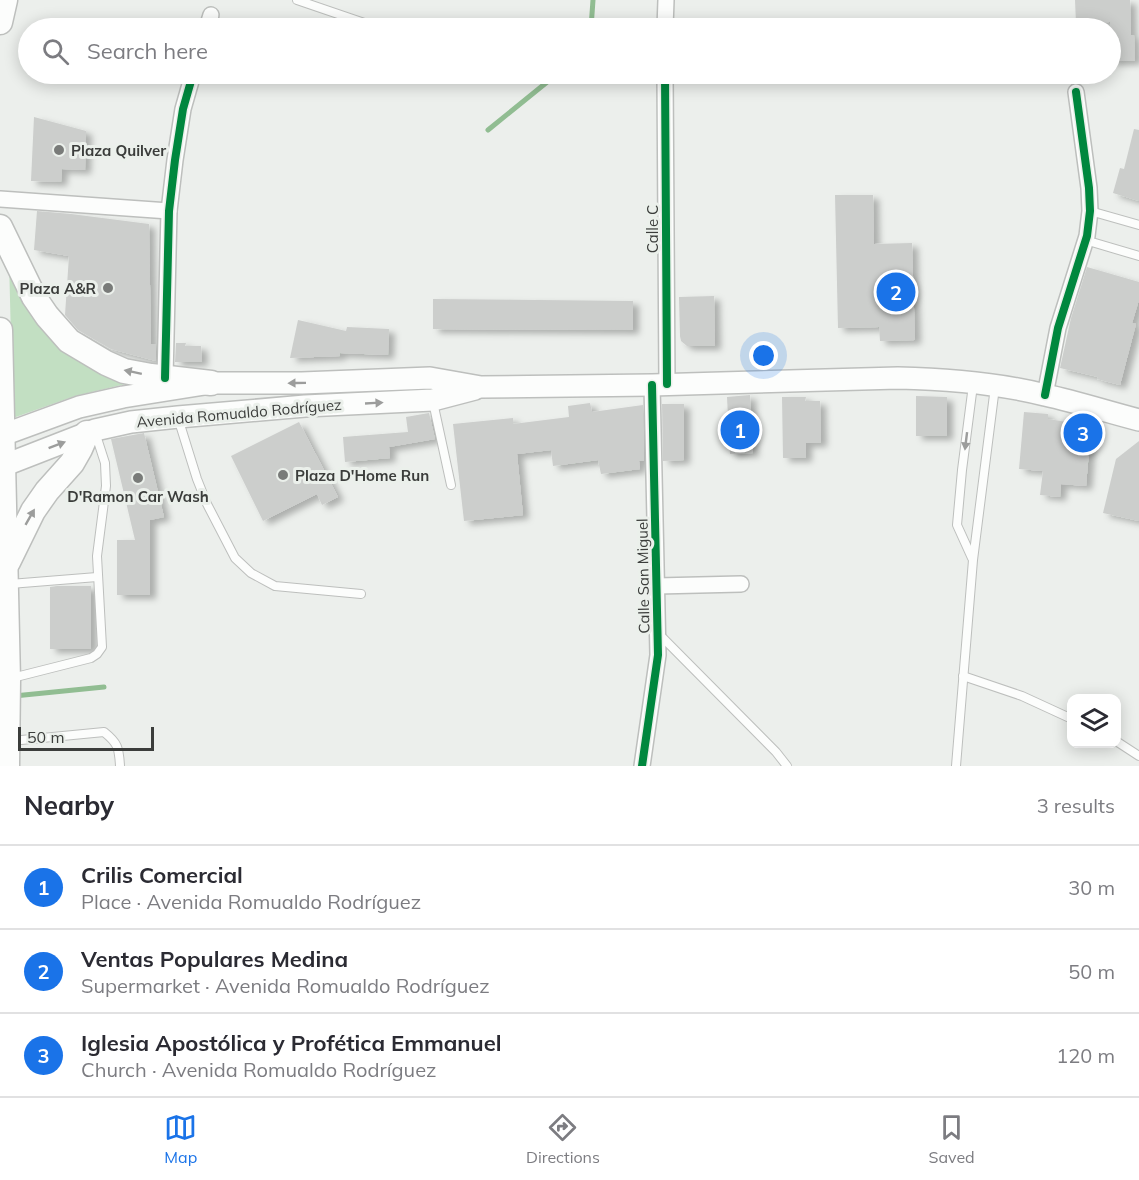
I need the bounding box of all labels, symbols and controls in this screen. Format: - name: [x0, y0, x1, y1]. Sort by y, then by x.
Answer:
- search box: [18, 18, 1121, 84]
- icon: search: [39, 35, 72, 68]
- text: Search here: [87, 37, 208, 65]
- place label: Plaza Quilver: [71, 141, 166, 160]
- marker: Plaza Quilver: [52, 143, 66, 157]
- street label: Calle C: [643, 205, 662, 253]
- pin: 2: [876, 270, 916, 314]
- place label: Plaza A&R: [19, 279, 96, 298]
- marker: Plaza A&R: [101, 281, 115, 295]
- your location: [749, 341, 778, 370]
- one-way arrow: [123, 367, 142, 376]
- one-way arrow: [288, 378, 307, 388]
- street label: Avenida Romualdo Rodríguez: [136, 395, 343, 431]
- one-way arrow: [365, 399, 384, 408]
- pin: 1: [720, 408, 760, 452]
- pin: 3: [1064, 410, 1102, 456]
- one-way arrow: [961, 432, 971, 451]
- one-way arrow: [49, 439, 67, 449]
- place label: Plaza D'Home Run: [295, 466, 429, 485]
- marker: Plaza D'Home Run: [276, 468, 290, 482]
- marker: D'Ramon Car Wash: [131, 471, 145, 485]
- place label: D'Ramon Car Wash: [67, 487, 209, 506]
- one-way arrow: [24, 509, 35, 525]
- street label: Calle San Miguel: [632, 518, 654, 634]
- map controls: [1067, 694, 1121, 748]
- button: layers: [1067, 694, 1121, 748]
- scale bar: [18, 724, 154, 752]
- text: 50 m: [27, 727, 64, 747]
- text: Nearby: [24, 789, 114, 822]
- text: 3 results: [1037, 793, 1115, 818]
- text: Crilis Comercial: [81, 861, 243, 889]
- text: 1: [38, 875, 50, 900]
- text: 30 m: [1068, 875, 1115, 900]
- text: Place · Avenida Romualdo Rodríguez: [81, 889, 421, 914]
- text: Ventas Populares Medina: [81, 945, 348, 973]
- text: 2: [38, 959, 50, 984]
- text: 50 m: [1068, 959, 1115, 984]
- text: Supermarket · Avenida Romualdo Rodríguez: [81, 973, 490, 998]
- text: Iglesia Apostólica y Profética Emmanuel: [81, 1029, 502, 1057]
- text: 3: [38, 1043, 50, 1068]
- text: 120 m: [1056, 1043, 1115, 1068]
- text: Church · Avenida Romualdo Rodríguez: [81, 1057, 436, 1082]
- tab: Map: [164, 1111, 197, 1167]
- tab: Directions: [526, 1111, 600, 1167]
- tab: Saved: [929, 1111, 975, 1167]

